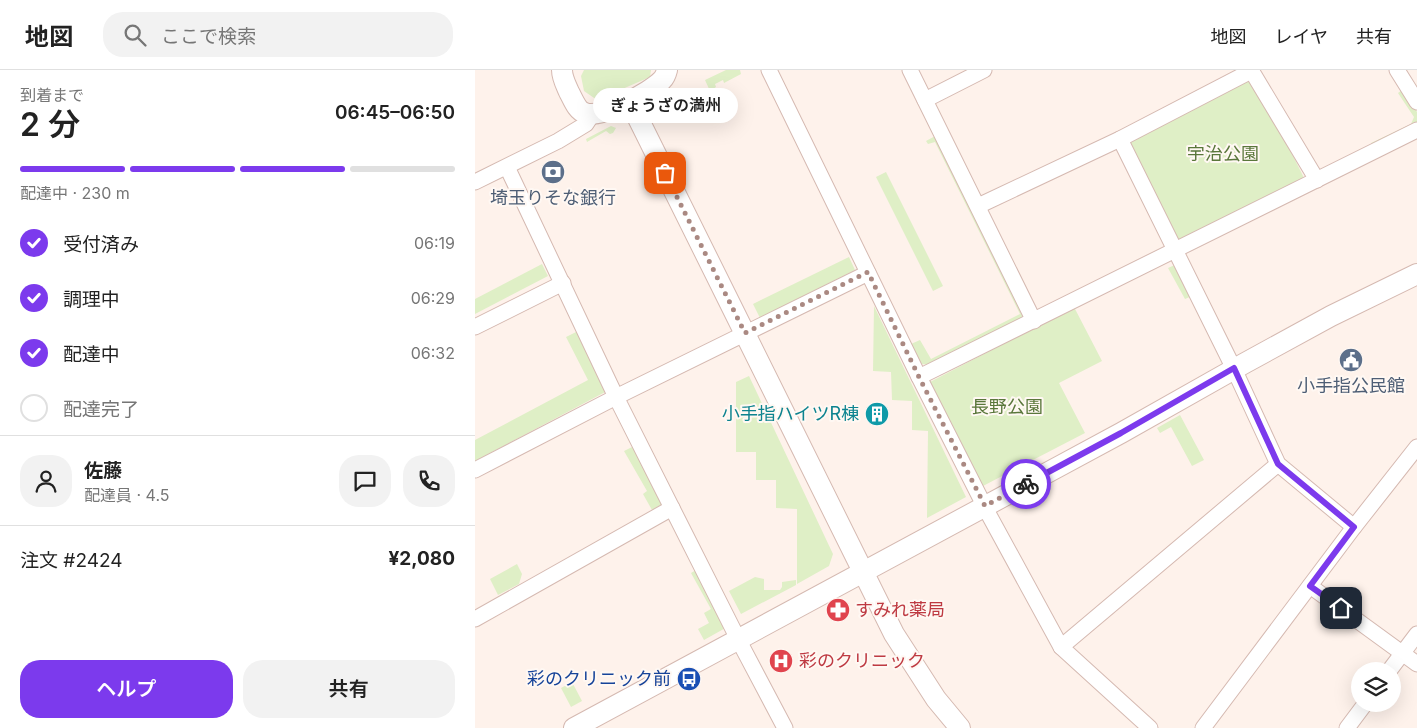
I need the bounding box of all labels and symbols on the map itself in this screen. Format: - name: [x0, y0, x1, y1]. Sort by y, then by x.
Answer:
- callout: ぎょうざの満州: [593, 88, 737, 123]
- park label: 宇治公園: [1187, 143, 1259, 164]
- pin: [644, 152, 686, 194]
- bank icon: 埼玉りそな銀行: [540, 159, 566, 185]
- place label: 埼玉りそな銀行: [490, 187, 616, 208]
- public building icon: 小手指公民館: [1338, 347, 1364, 373]
- place label: 小手指公民館: [1297, 375, 1405, 396]
- park label: 長野公園: [971, 396, 1043, 417]
- building icon: 小手指ハイツR棟: [864, 401, 890, 427]
- place label: 小手指ハイツR棟: [722, 403, 859, 424]
- courier: [1001, 459, 1051, 509]
- pin: [1320, 587, 1362, 629]
- pharmacy icon: すみれ薬局: [825, 597, 851, 623]
- place label: すみれ薬局: [855, 599, 945, 620]
- hospital icon: 彩のクリニック: [768, 648, 794, 674]
- place label: 彩のクリニック: [799, 650, 925, 671]
- bus stop icon: 彩のクリニック前: [676, 666, 702, 692]
- place label: 彩のクリニック前: [527, 668, 671, 689]

